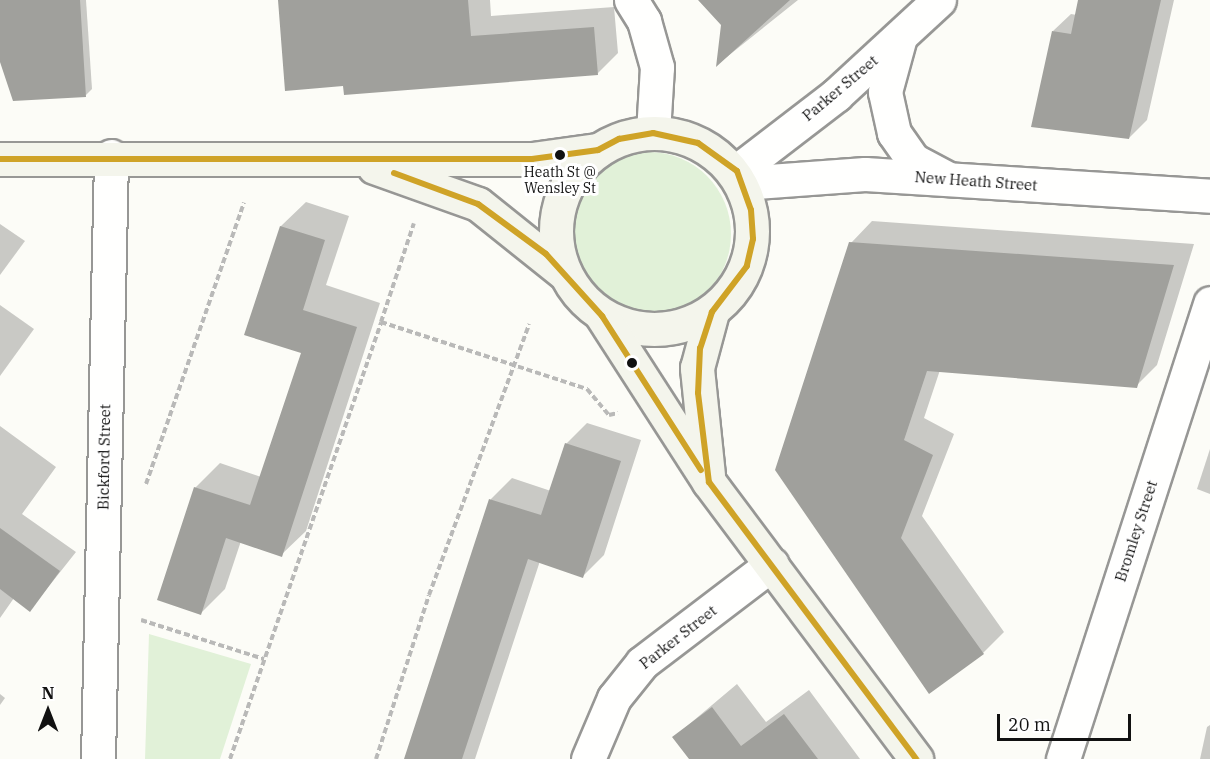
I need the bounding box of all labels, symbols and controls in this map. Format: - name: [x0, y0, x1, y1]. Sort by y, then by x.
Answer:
- street label: Parker Street: [799, 51, 881, 125]
- marker: Heath St @ Wensley St: [554, 149, 566, 161]
- place label: Heath St @ Wensley St: [524, 164, 596, 196]
- street label: New Heath Street: [914, 168, 1038, 194]
- unlabelled marker: [626, 357, 638, 369]
- street label: Bickford Street: [94, 404, 114, 510]
- street label: Bromley Street: [1111, 478, 1161, 584]
- street label: Parker Street: [636, 601, 720, 673]
- north arrow: [18, 681, 78, 741]
- text: N: [42, 683, 54, 703]
- scale bar: [1000, 702, 1134, 740]
- text: 20 m: [1008, 713, 1051, 736]

